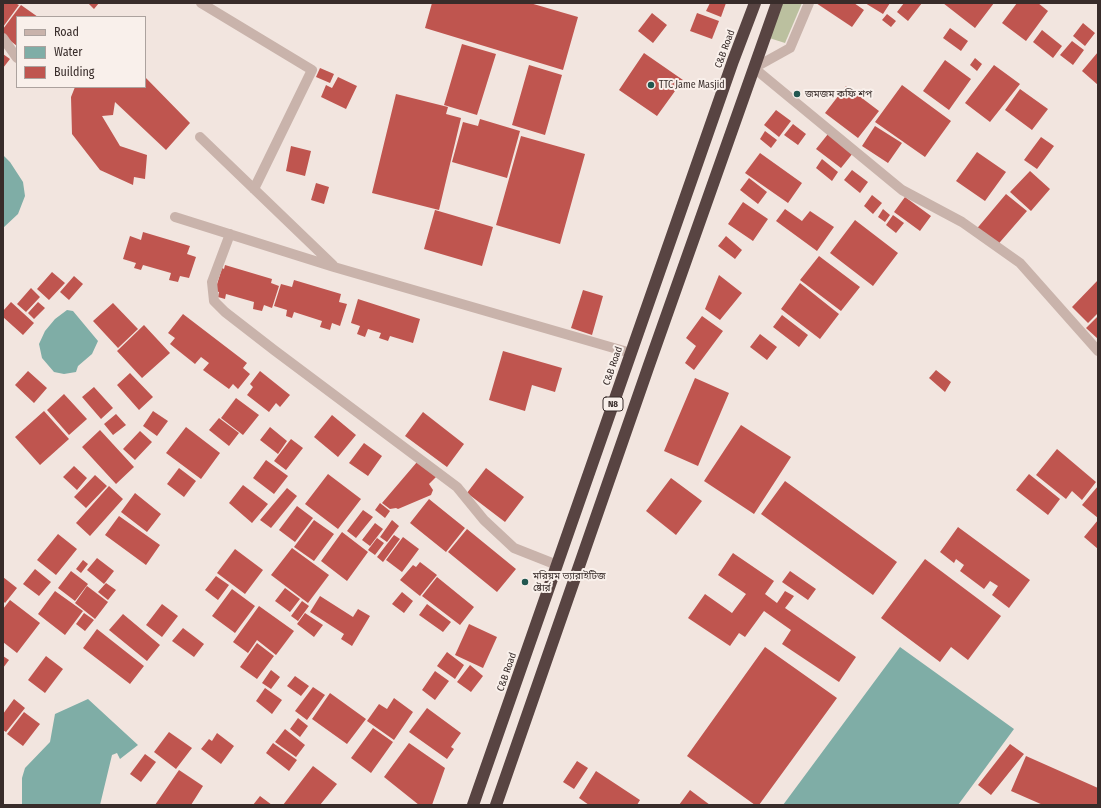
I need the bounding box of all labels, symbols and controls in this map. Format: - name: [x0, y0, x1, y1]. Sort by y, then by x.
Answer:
- legend: [16, 16, 146, 88]
- text: Road: [54, 25, 79, 39]
- street label: C&B Road: [712, 28, 738, 70]
- text: Water: [54, 45, 82, 59]
- text: Building: [54, 65, 94, 79]
- place label: TTC Jame Masjid: [659, 79, 725, 91]
- marker: TTC Jame Masjid: [646, 80, 656, 90]
- place label: জমজম কফি শপ: [805, 88, 872, 100]
- marker: জমজম কফি শপ: [792, 89, 802, 99]
- street label: C&B Road: [601, 345, 625, 387]
- road number: N8: [603, 397, 623, 411]
- place label: মরিয়ম ভ্যারাইটিজ ষ্টোর্র: [533, 570, 606, 594]
- marker: মরিয়ম ভ্যারাইটিজ ষ্টোর্র: [520, 577, 530, 587]
- street label: C&B Road: [495, 651, 519, 693]

